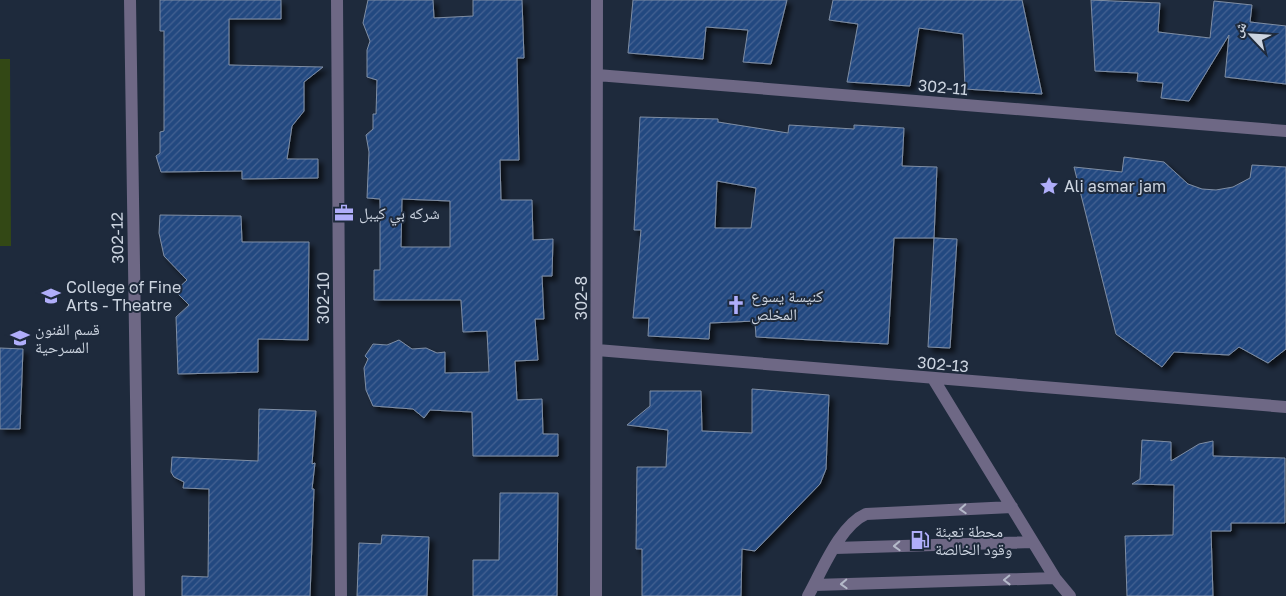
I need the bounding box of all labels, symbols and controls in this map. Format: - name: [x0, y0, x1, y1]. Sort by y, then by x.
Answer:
- north arrow: [1226, 10, 1276, 60]
- text: ش: [1228, 19, 1251, 40]
- street label: 302-11: [917, 75, 969, 99]
- place icon: Ali asmar jam: [1038, 175, 1060, 197]
- place label: Ali asmar jam: [1064, 176, 1166, 196]
- office icon: شركه بي كيبل: [333, 202, 355, 224]
- place label: شركه بي كيبل: [359, 203, 440, 226]
- street label: 302-12: [107, 212, 127, 264]
- street label: 302-10: [313, 272, 333, 324]
- street label: 302-8: [571, 276, 591, 320]
- place label: College of Fine Arts - Theatre: [66, 277, 181, 315]
- school or university icon: College of Fine Arts - Theatre: [40, 285, 62, 307]
- place label: كنيسة يسوع المخلص: [751, 286, 824, 325]
- church icon: كنيسة يسوع المخلص: [725, 294, 747, 316]
- place label: قسم الفنون المسرحية: [35, 319, 100, 357]
- school or university icon: قسم الفنون المسرحية: [9, 327, 31, 349]
- street label: 302-13: [916, 352, 970, 376]
- one-way arrow: [959, 504, 967, 515]
- place label: محطة تعبئة وقود الخالصة: [935, 521, 1012, 559]
- fuel station icon: محطة تعبئة وقود الخالصة: [909, 529, 931, 551]
- one-way arrow: [893, 541, 901, 552]
- one-way arrow: [1002, 574, 1010, 585]
- one-way arrow: [840, 579, 848, 589]

